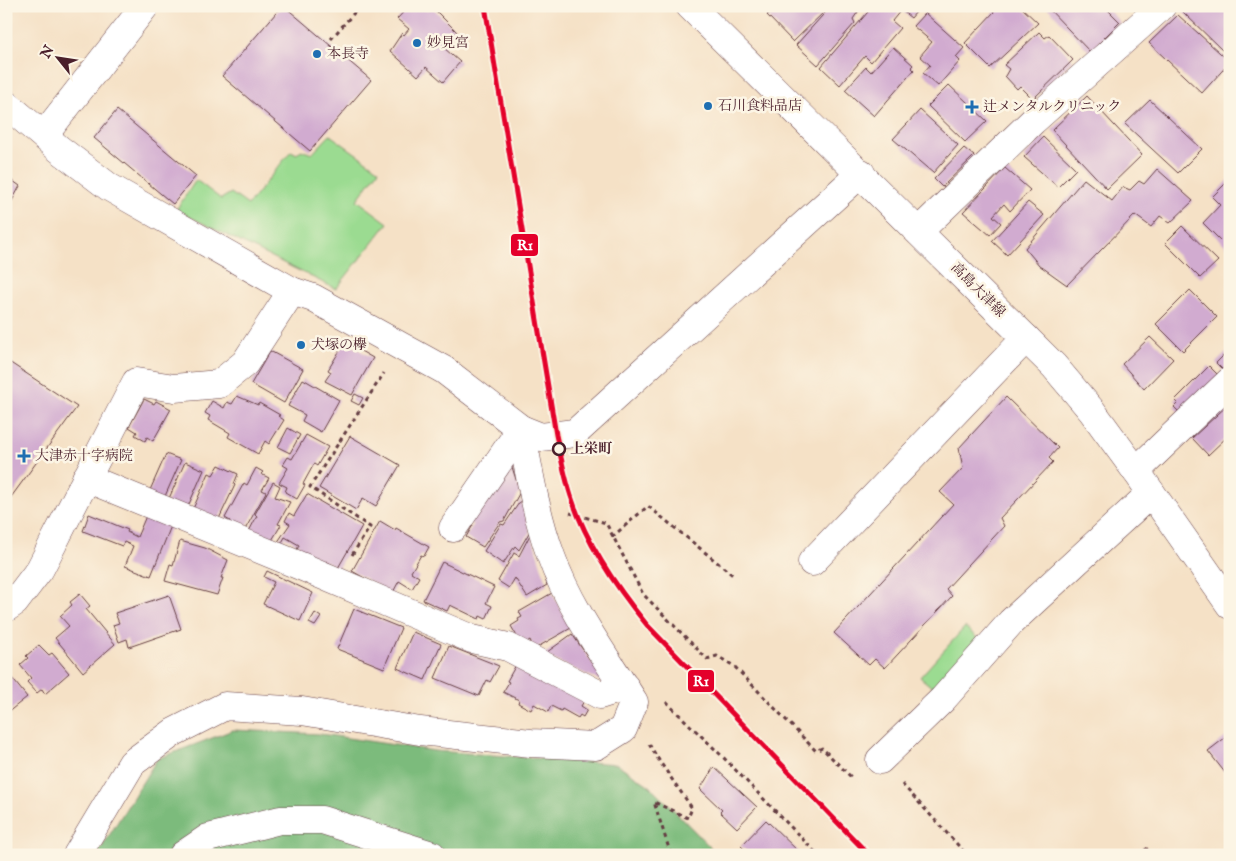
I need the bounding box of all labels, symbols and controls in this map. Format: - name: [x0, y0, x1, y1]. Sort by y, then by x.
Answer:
- north arrow: [32, 32, 82, 82]
- place label: 妙見宮: [427, 34, 469, 52]
- marker: 妙見宮: [411, 37, 423, 49]
- text: N: [36, 42, 58, 63]
- place label: 本長寺: [327, 45, 369, 63]
- marker: 本長寺: [311, 48, 323, 60]
- place label: 石川食料品店: [718, 97, 802, 115]
- place label: 辻メンタルクリニック: [983, 98, 1121, 116]
- marker: 石川食料品店: [702, 100, 714, 112]
- marker: 辻メンタルクリニック: [965, 100, 979, 114]
- line badge: R1: [510, 233, 539, 257]
- text: R1: [517, 237, 533, 255]
- street label: 高島大津線: [947, 259, 1009, 321]
- place label: 犬塚の欅: [311, 336, 367, 354]
- marker: 犬塚の欅: [295, 339, 307, 351]
- place label: 上栄町: [570, 440, 613, 458]
- marker: 上栄町: [552, 442, 566, 456]
- place label: 大津赤十字病院: [35, 447, 133, 465]
- marker: 大津赤十字病院: [17, 449, 31, 463]
- line badge: R1: [687, 669, 715, 693]
- text: R1: [693, 673, 709, 691]

